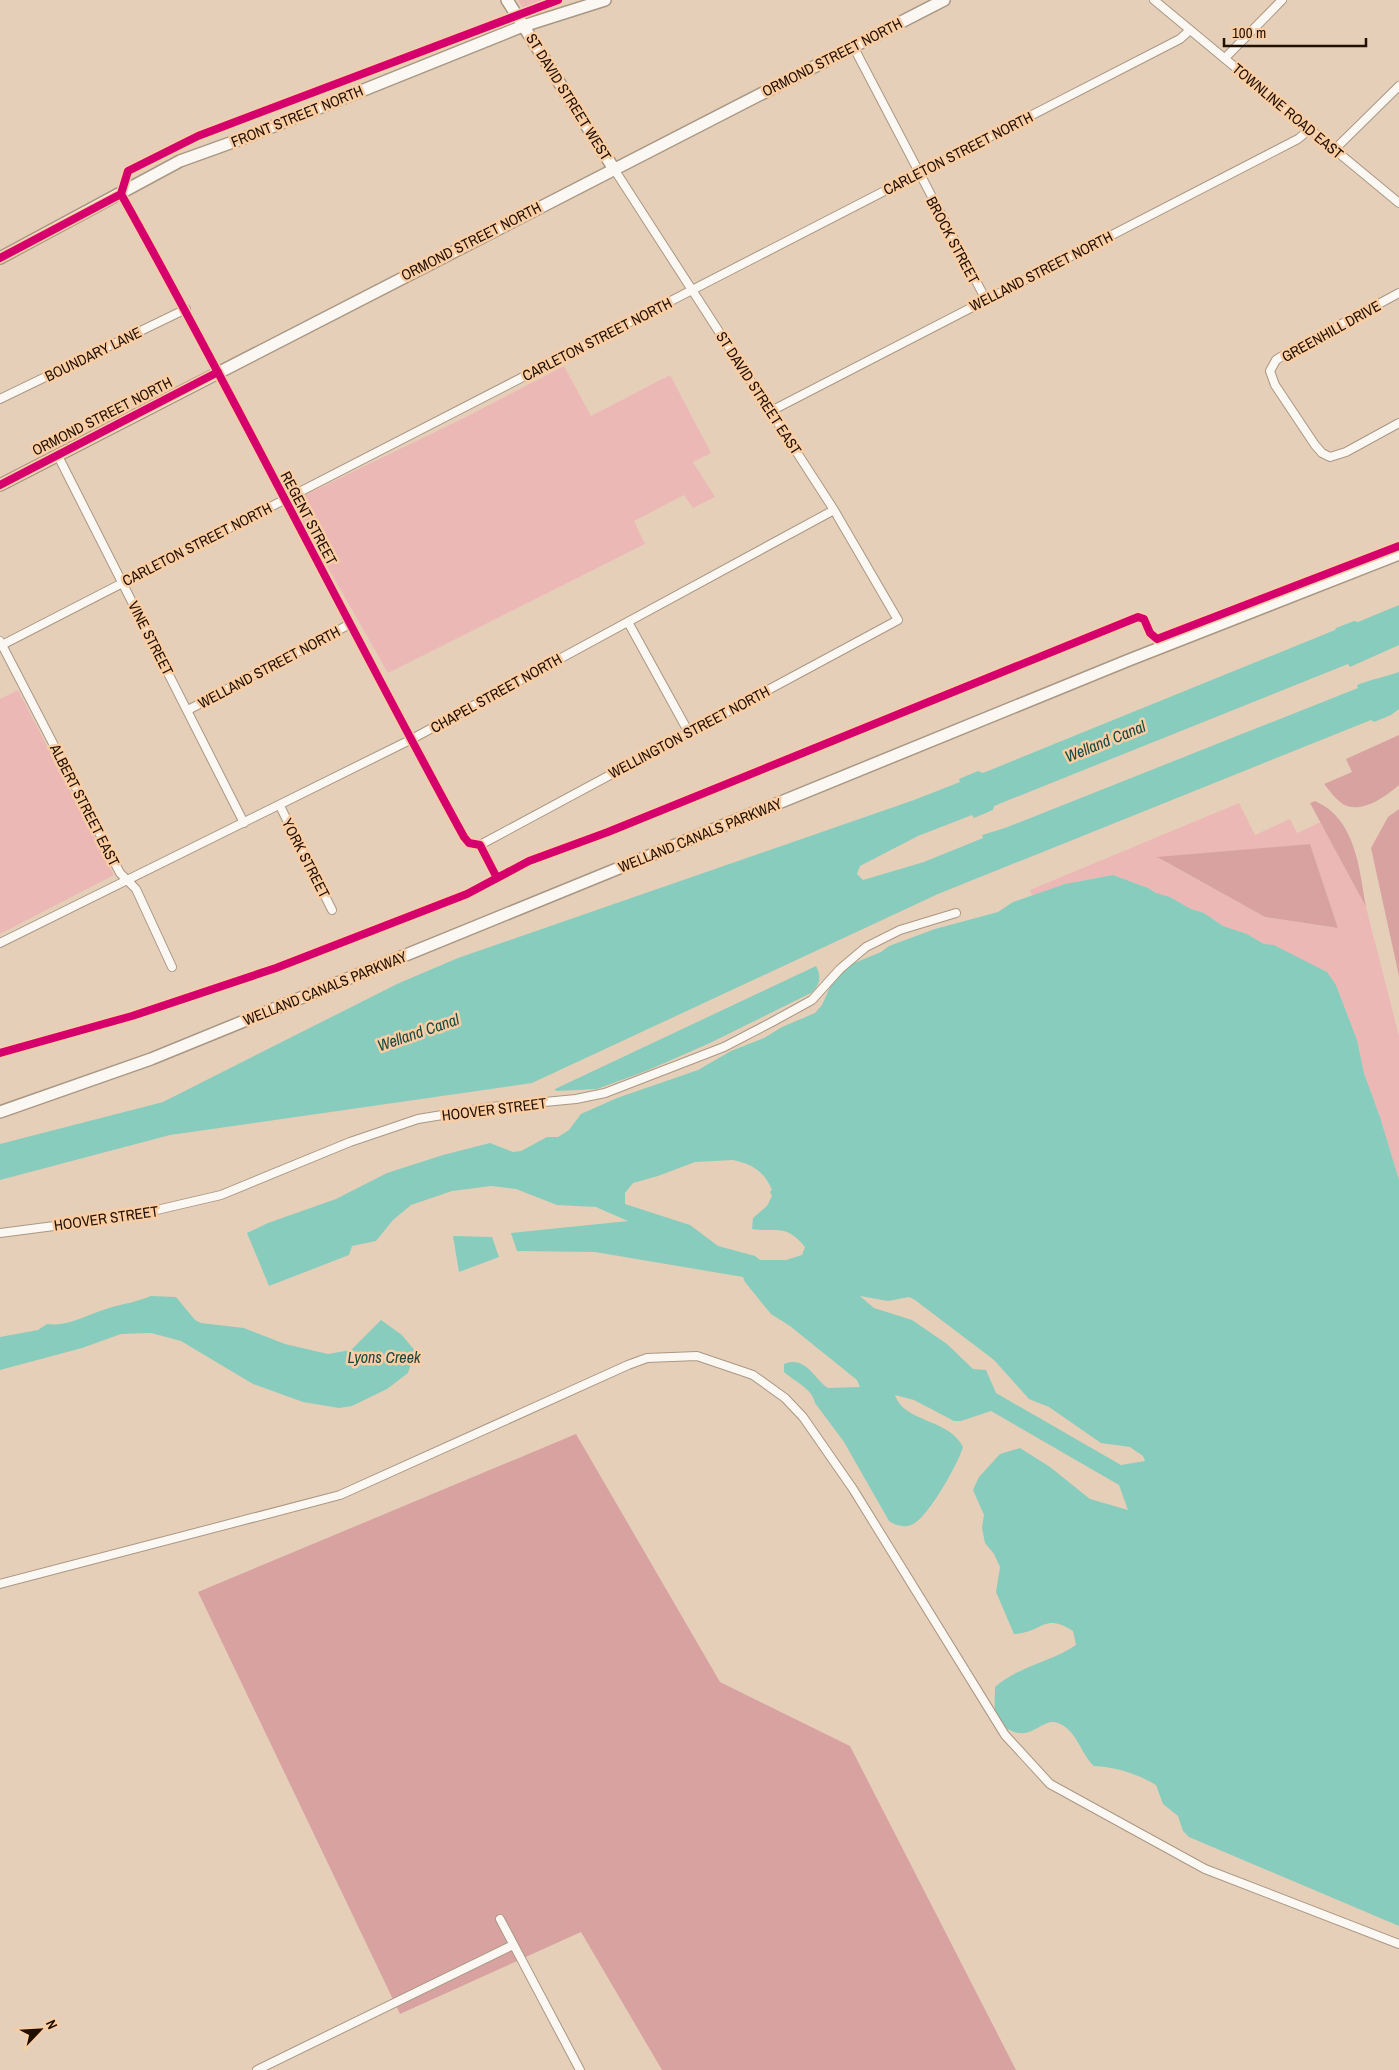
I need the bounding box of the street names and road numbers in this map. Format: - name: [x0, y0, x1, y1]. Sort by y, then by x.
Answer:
- street label: ORMOND STREET NORTH: [758, 13, 906, 101]
- street label: ST DAVID STREET WEST: [521, 29, 617, 165]
- street label: TOWNLINE ROAD EAST: [1228, 58, 1348, 164]
- street label: FRONT STREET NORTH: [228, 80, 366, 152]
- street label: CARLETON STREET NORTH: [880, 106, 1036, 200]
- street label: BROCK STREET: [921, 193, 985, 288]
- street label: ORMOND STREET NORTH: [397, 197, 545, 285]
- street label: WELLAND STREET NORTH: [966, 226, 1116, 316]
- street label: CARLETON STREET NORTH: [519, 292, 675, 386]
- street label: GREENHILL DRIVE: [1278, 295, 1384, 367]
- street label: BOUNDARY LANE: [41, 322, 145, 386]
- street label: ST DAVID STREET EAST: [711, 327, 807, 459]
- street label: ORMOND STREET NORTH: [28, 372, 176, 460]
- street label: REGENT STREET: [276, 468, 343, 569]
- street label: CARLETON STREET NORTH: [119, 497, 275, 591]
- street label: VINE STREET: [123, 597, 179, 679]
- street label: WELLAND STREET NORTH: [194, 621, 344, 713]
- street label: CHAPEL STREET NORTH: [426, 648, 566, 738]
- street label: WELLINGTON STREET NORTH: [605, 681, 773, 783]
- street label: ALBERT STREET EAST: [45, 739, 125, 870]
- street label: WELLAND CANALS PARKWAY: [615, 792, 786, 877]
- street label: YORK STREET: [277, 815, 335, 902]
- street label: WELLAND CANALS PARKWAY: [240, 945, 411, 1030]
- street label: HOOVER STREET: [440, 1092, 548, 1126]
- street label: HOOVER STREET: [52, 1200, 160, 1236]

